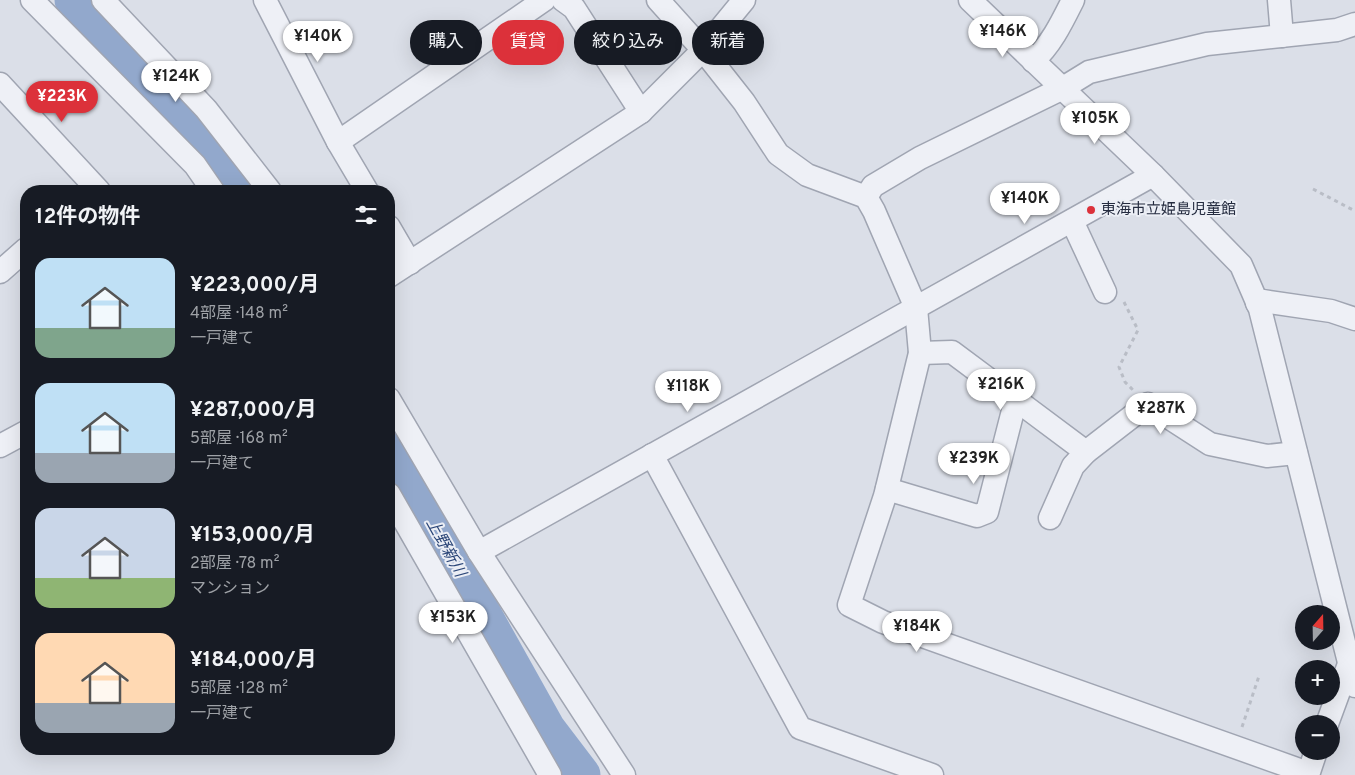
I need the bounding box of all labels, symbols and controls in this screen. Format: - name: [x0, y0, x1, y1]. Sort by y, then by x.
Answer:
- pin: ¥146K: [968, 15, 1038, 58]
- pin: ¥140K: [283, 20, 353, 63]
- chip: 購入: [410, 20, 482, 65]
- chip: 賃貸: [492, 20, 564, 65]
- chip: 絞り込み: [574, 20, 682, 65]
- chip: 新着: [692, 20, 764, 65]
- text: ¥146K: [979, 22, 1027, 42]
- text: ¥140K: [294, 27, 342, 47]
- pin: ¥124K: [141, 61, 211, 103]
- text: ¥124K: [152, 67, 200, 87]
- pin: ¥223K: [27, 80, 97, 123]
- text: ¥223K: [37, 87, 87, 107]
- pin: ¥105K: [1060, 102, 1130, 145]
- text: ¥105K: [1071, 109, 1119, 129]
- pin: ¥140K: [990, 182, 1060, 225]
- text: ¥140K: [1001, 189, 1049, 209]
- icon: filters: [352, 201, 380, 229]
- place label: 東海市立姫島児童館: [1101, 201, 1236, 220]
- text: 12件の物件: [35, 204, 140, 231]
- marker: 東海市立姫島児童館: [1085, 204, 1097, 216]
- text: ¥223,000/月: [190, 272, 319, 299]
- icon: home: [75, 278, 135, 338]
- text: 4部屋 · 148 m²: [190, 304, 288, 324]
- text: 一戸建て: [190, 329, 254, 349]
- pin: ¥216K: [966, 368, 1036, 411]
- pin: ¥118K: [653, 370, 723, 413]
- text: ¥216K: [977, 375, 1025, 395]
- text: ¥118K: [666, 377, 710, 397]
- pin: ¥287K: [1126, 392, 1196, 435]
- text: ¥287,000/月: [190, 397, 317, 424]
- text: ¥287K: [1136, 399, 1186, 419]
- icon: home: [75, 403, 135, 463]
- text: 5部屋 · 168 m²: [190, 429, 288, 449]
- pin: ¥239K: [939, 442, 1009, 485]
- text: ¥239K: [949, 449, 999, 469]
- text: 一戸建て: [190, 454, 254, 474]
- water label: 上野新川: [421, 515, 470, 583]
- text: ¥153,000/月: [190, 522, 315, 549]
- icon: home: [75, 528, 135, 588]
- text: 2部屋 · 78 m²: [190, 554, 279, 574]
- text: マンション: [190, 579, 270, 599]
- pin: ¥153K: [418, 602, 488, 644]
- north arrow: [1295, 605, 1340, 650]
- map controls: [1295, 605, 1340, 760]
- text: ¥153K: [430, 608, 476, 628]
- pin: ¥184K: [882, 610, 952, 653]
- text: ¥184K: [893, 617, 941, 637]
- text: ¥184,000/月: [190, 647, 317, 674]
- icon: home: [75, 653, 135, 713]
- button: +: [1295, 660, 1340, 705]
- text: 5部屋 · 128 m²: [190, 679, 288, 699]
- text: 一戸建て: [190, 704, 254, 724]
- button: −: [1295, 715, 1340, 760]

